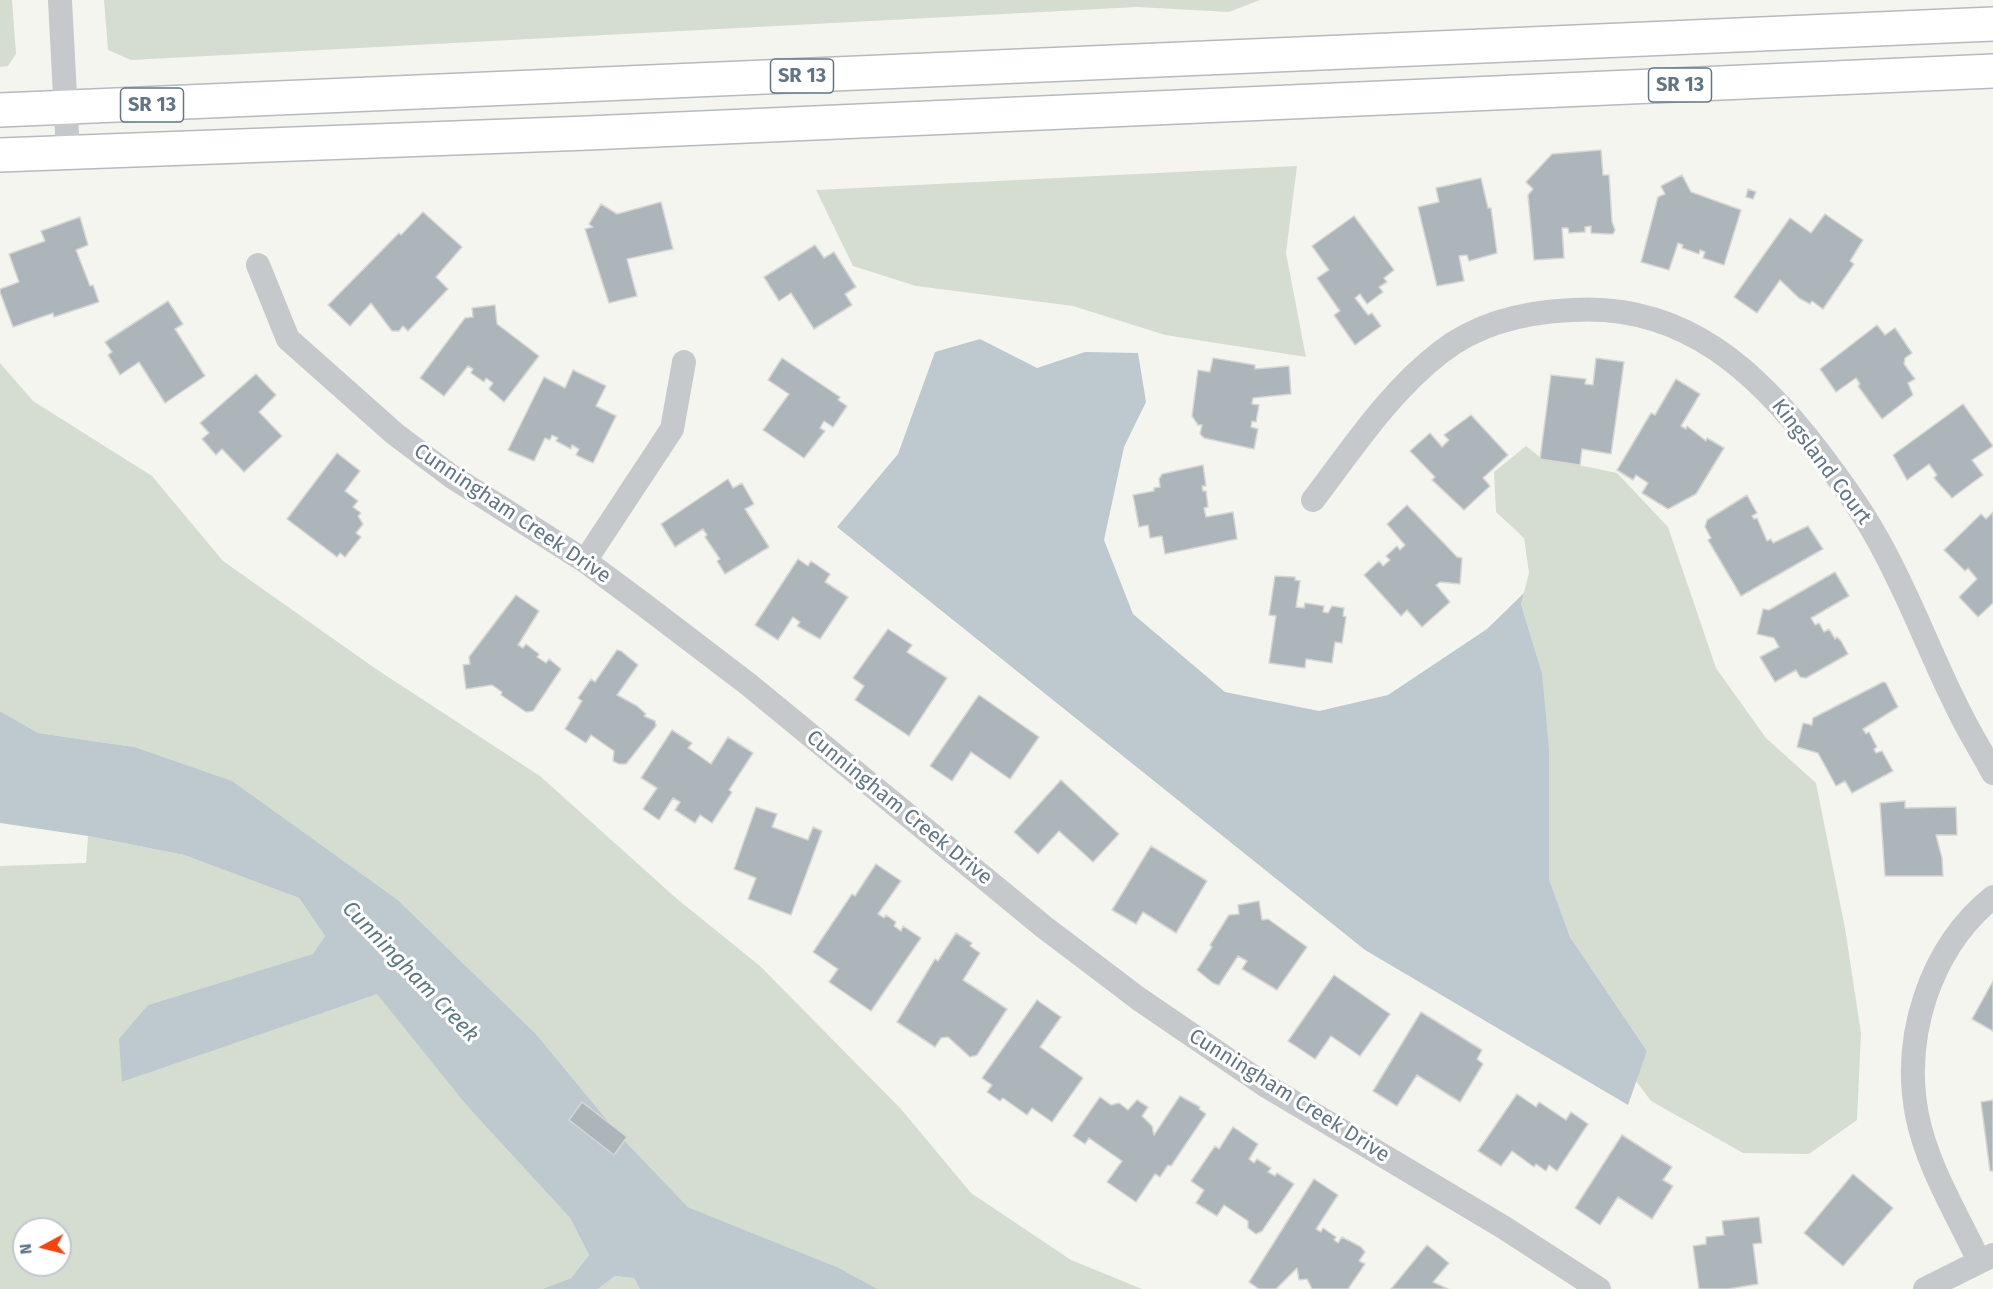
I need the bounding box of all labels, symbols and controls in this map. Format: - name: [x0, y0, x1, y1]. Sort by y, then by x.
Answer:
- road number: SR 13: [770, 59, 834, 93]
- road number: SR 13: [1648, 68, 1712, 102]
- road number: SR 13: [120, 88, 184, 122]
- street label: Kingsland Court: [1766, 394, 1876, 530]
- street label: Cunningham Creek Drive: [409, 439, 615, 589]
- street label: Cunningham Creek Drive: [801, 725, 997, 891]
- water label: Cunningham Creek: [336, 896, 484, 1048]
- street label: Cunningham Creek Drive: [1184, 1024, 1394, 1168]
- north arrow: [12, 1217, 72, 1277]
- text: N: [16, 1243, 36, 1255]

